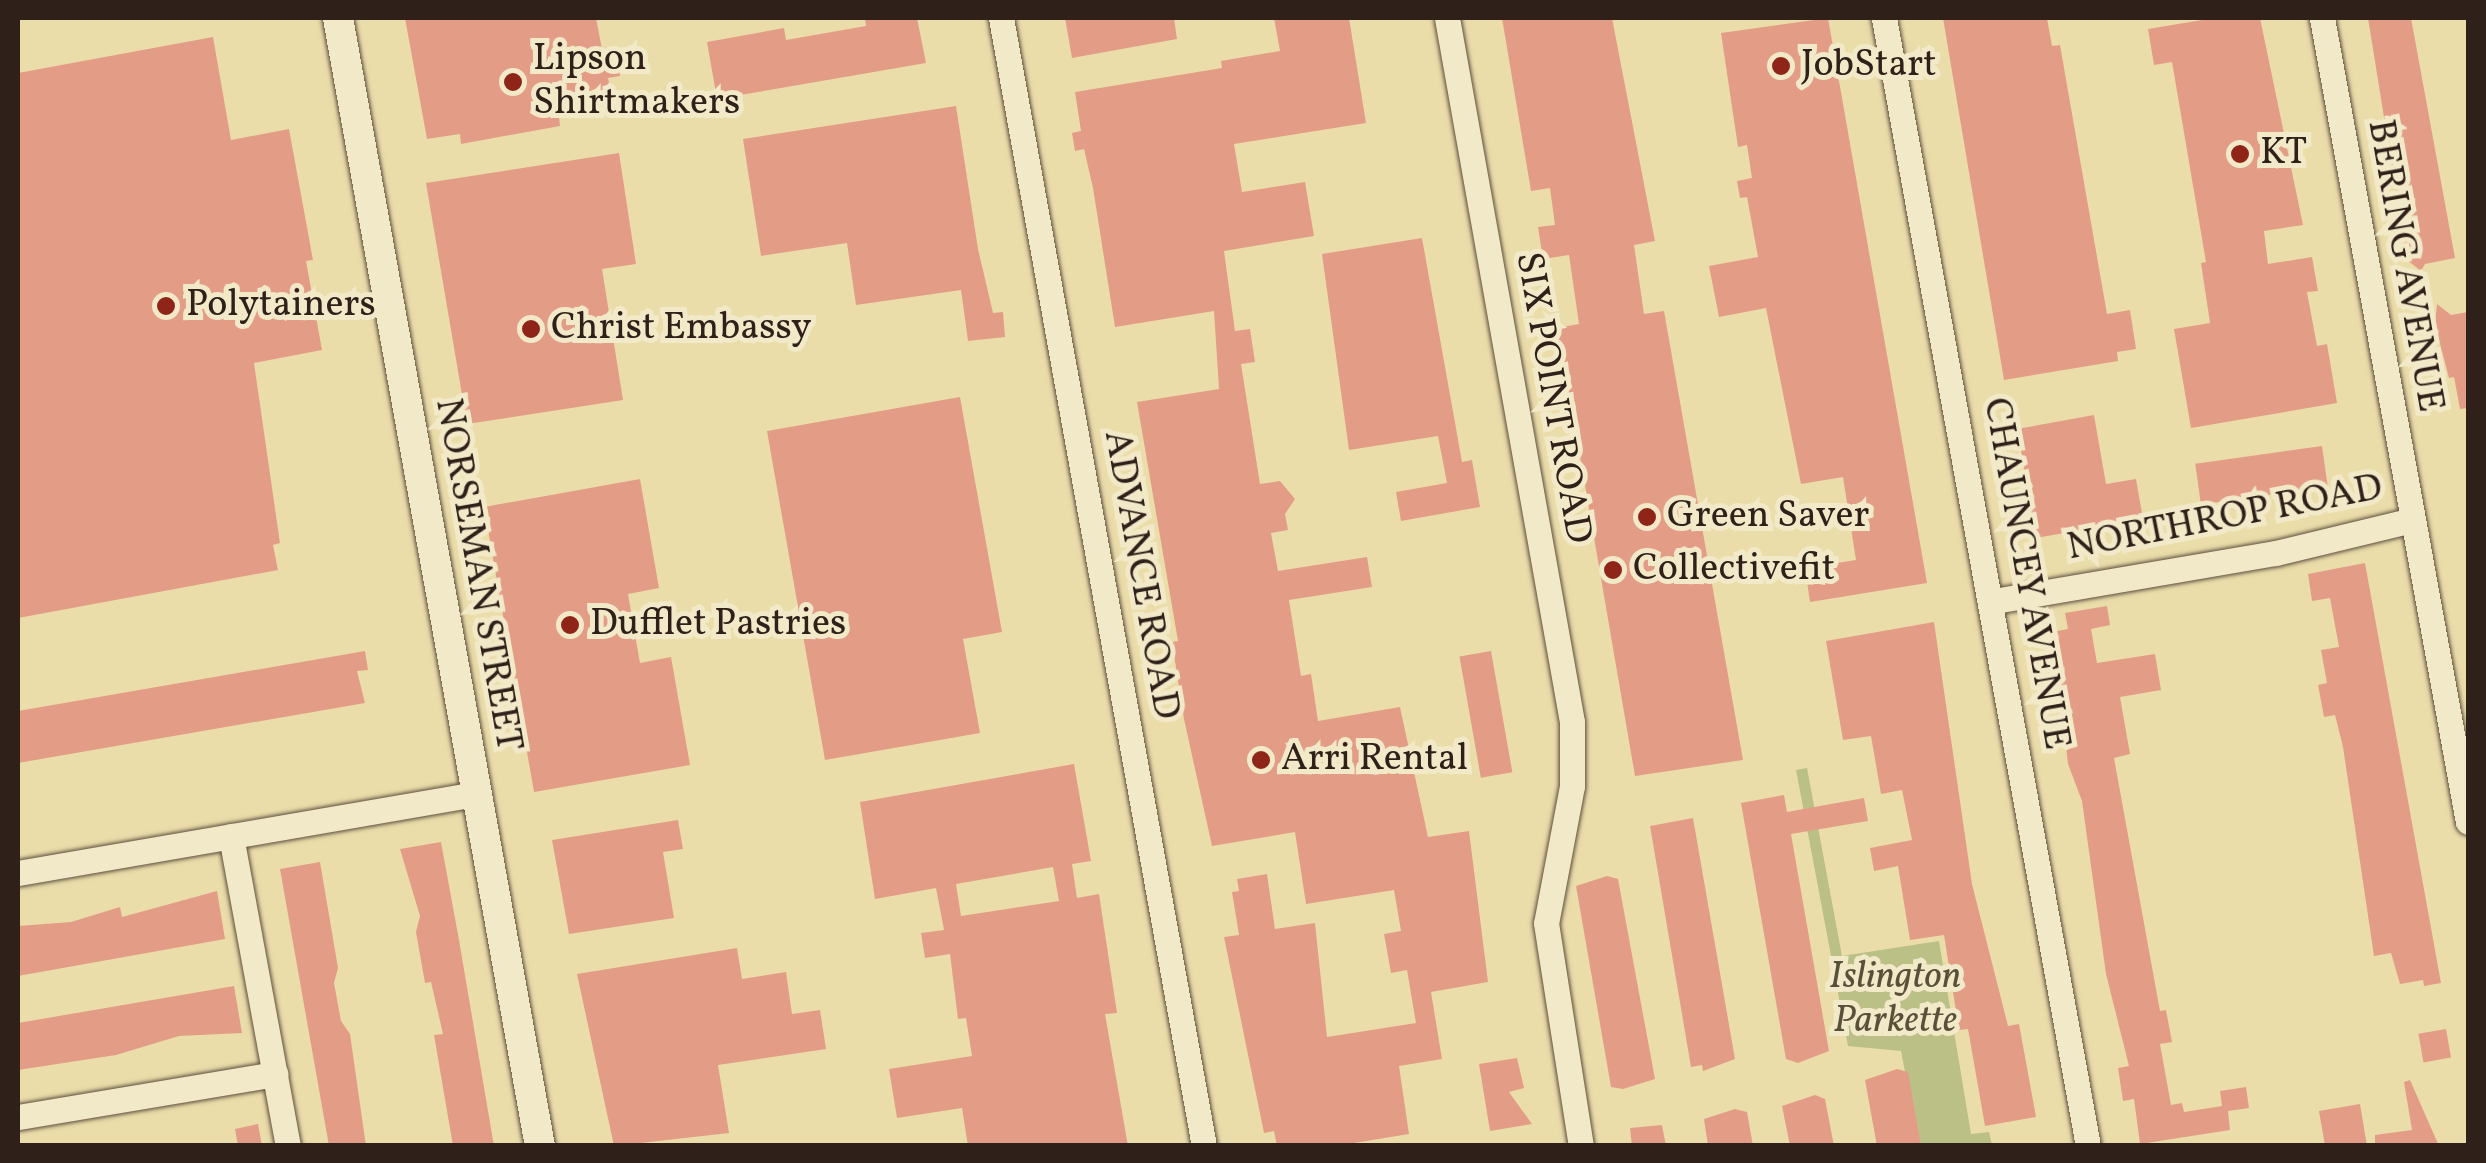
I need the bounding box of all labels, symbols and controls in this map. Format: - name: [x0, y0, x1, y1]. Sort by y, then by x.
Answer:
- place label: Lipson Shirtmakers: [533, 37, 740, 126]
- place label: JobStart: [1801, 43, 1937, 89]
- marker: JobStart: [1770, 55, 1792, 77]
- marker: Lipson Shirtmakers: [502, 71, 524, 93]
- street label: BERING AVENUE: [2356, 116, 2452, 416]
- place label: KT: [2260, 131, 2307, 177]
- marker: KT: [2229, 143, 2251, 165]
- street label: SIX POINT ROAD: [1504, 248, 1600, 548]
- place label: Polytainers: [186, 283, 376, 329]
- marker: Polytainers: [155, 295, 177, 317]
- place label: Christ Embassy: [551, 306, 812, 352]
- marker: Christ Embassy: [520, 318, 542, 340]
- street label: CHAUNCEY AVENUE: [1971, 394, 2079, 754]
- street label: NORSEMAN STREET: [424, 395, 530, 755]
- street label: ADVANCE ROAD: [1092, 427, 1188, 723]
- street label: NORTHROP ROAD: [2064, 466, 2386, 572]
- place label: Green Saver: [1667, 494, 1869, 540]
- marker: Green Saver: [1636, 506, 1658, 528]
- place label: Collectivefit: [1633, 547, 1835, 593]
- marker: Collectivefit: [1602, 559, 1624, 581]
- place label: Dufflet Pastries: [590, 602, 846, 648]
- marker: Dufflet Pastries: [559, 614, 581, 636]
- place label: Arri Rental: [1281, 737, 1468, 783]
- marker: Arri Rental: [1250, 749, 1272, 771]
- park label: Islington Parkette: [1829, 955, 1961, 1044]

